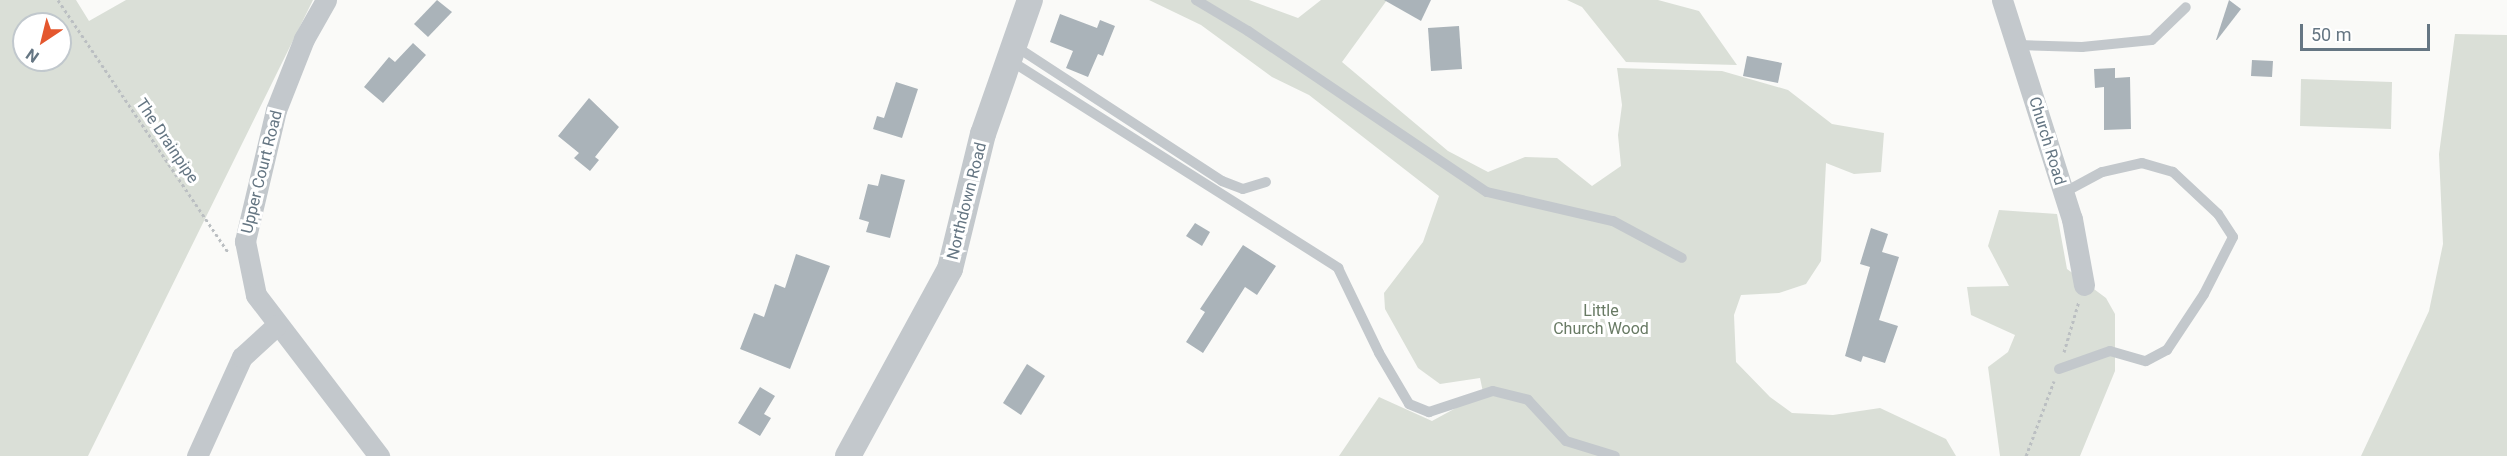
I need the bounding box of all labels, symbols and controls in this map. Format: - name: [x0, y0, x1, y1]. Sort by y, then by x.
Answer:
- north arrow: [12, 12, 72, 72]
- scale bar: [2303, 12, 2434, 50]
- text: 50 m: [2311, 24, 2351, 45]
- text: N: [22, 44, 43, 67]
- street label: The Drainpipe: [132, 95, 202, 187]
- street label: Church Road: [2024, 95, 2070, 187]
- street label: Upper Court Road: [237, 108, 287, 236]
- street label: Northdown Road: [943, 140, 991, 262]
- park label: Little Church Wood: [1553, 301, 1649, 339]

